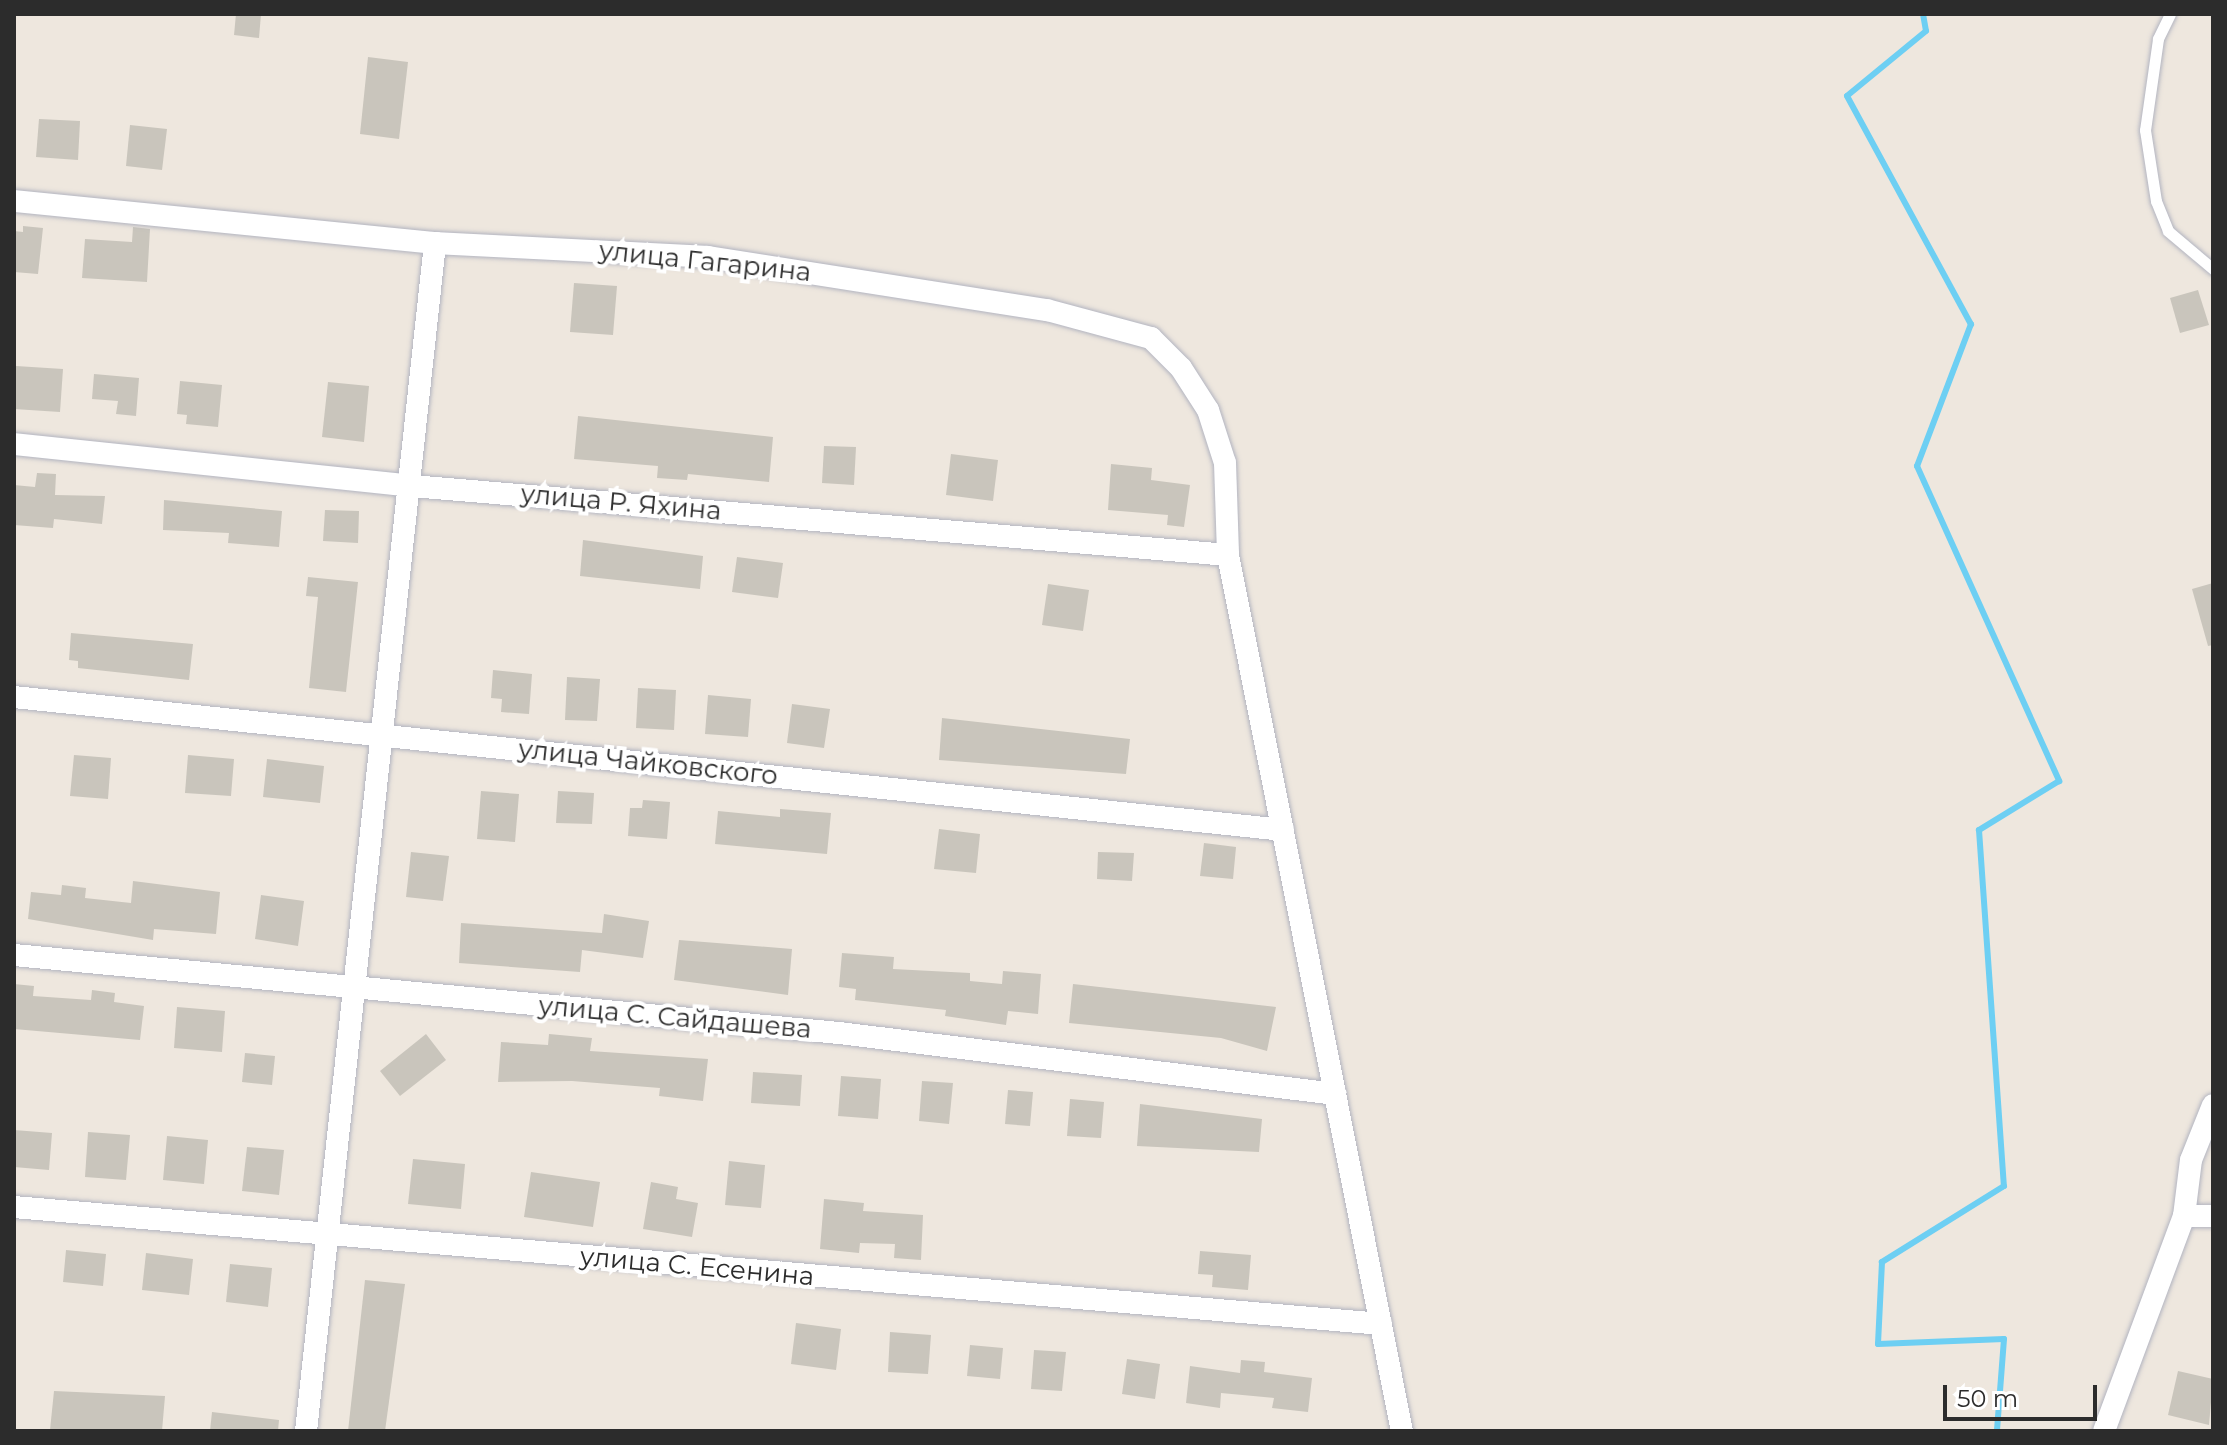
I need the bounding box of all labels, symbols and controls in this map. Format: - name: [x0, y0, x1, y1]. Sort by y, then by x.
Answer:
- street label: улица Гагарина: [597, 235, 813, 289]
- street label: улица Р. Яхина: [519, 479, 723, 527]
- street label: улица Чайковского: [517, 734, 779, 792]
- street label: улица С. Сайдашева: [537, 991, 813, 1045]
- street label: улица С. Есенина: [579, 1241, 815, 1293]
- scale bar: [1947, 1369, 2101, 1419]
- text: 50 m: [1957, 1384, 2018, 1413]

